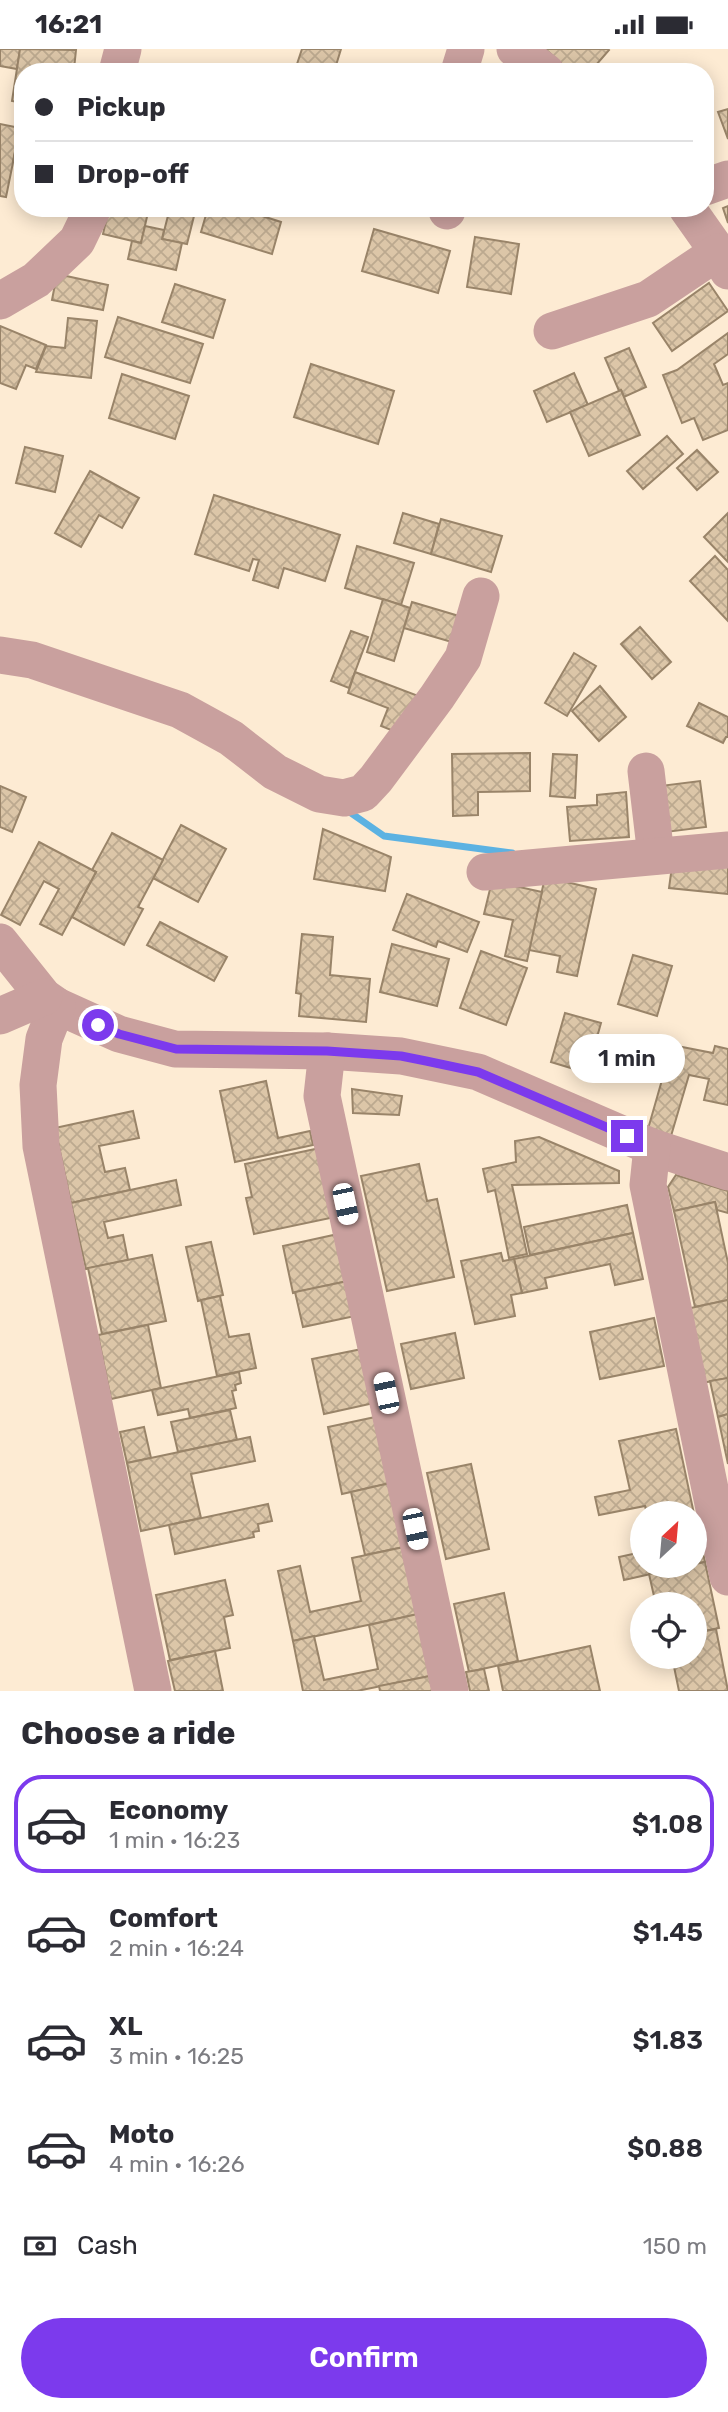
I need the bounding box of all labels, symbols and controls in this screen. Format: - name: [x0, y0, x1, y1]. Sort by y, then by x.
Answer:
- text: 16:21: [35, 9, 102, 40]
- text: Pickup: [77, 92, 166, 123]
- text: Drop-off: [77, 159, 189, 190]
- route start: [82, 1009, 114, 1041]
- callout: 1 min: [569, 1035, 685, 1083]
- text: 1 min: [598, 1044, 656, 1072]
- route end: [611, 1120, 643, 1152]
- car: [331, 1181, 360, 1227]
- car: [372, 1370, 401, 1416]
- north arrow: [630, 1501, 707, 1579]
- map controls: [630, 1501, 707, 1669]
- car: [401, 1506, 430, 1552]
- button: locate: [630, 1592, 707, 1669]
- text: Choose a ride: [21, 1714, 235, 1752]
- icon: car: [25, 1793, 88, 1856]
- text: Economy: [109, 1795, 228, 1826]
- text: $1.08: [632, 1809, 703, 1840]
- text: 1 min · 16:23: [109, 1826, 240, 1854]
- icon: car: [25, 1901, 88, 1964]
- text: Comfort: [109, 1903, 218, 1934]
- text: $1.45: [633, 1917, 703, 1948]
- text: 2 min · 16:24: [109, 1934, 244, 1962]
- icon: car: [25, 2009, 88, 2072]
- text: XL: [109, 2011, 142, 2042]
- text: $1.83: [632, 2025, 703, 2056]
- text: 3 min · 16:25: [109, 2042, 244, 2070]
- icon: car: [25, 2117, 88, 2180]
- text: Moto: [109, 2119, 174, 2150]
- text: $0.88: [627, 2133, 703, 2164]
- text: 4 min · 16:26: [109, 2150, 245, 2178]
- icon: cash: [21, 2227, 59, 2265]
- text: Cash: [77, 2230, 138, 2261]
- text: 150 m: [643, 2232, 707, 2260]
- button: Confirm: [21, 2318, 707, 2398]

